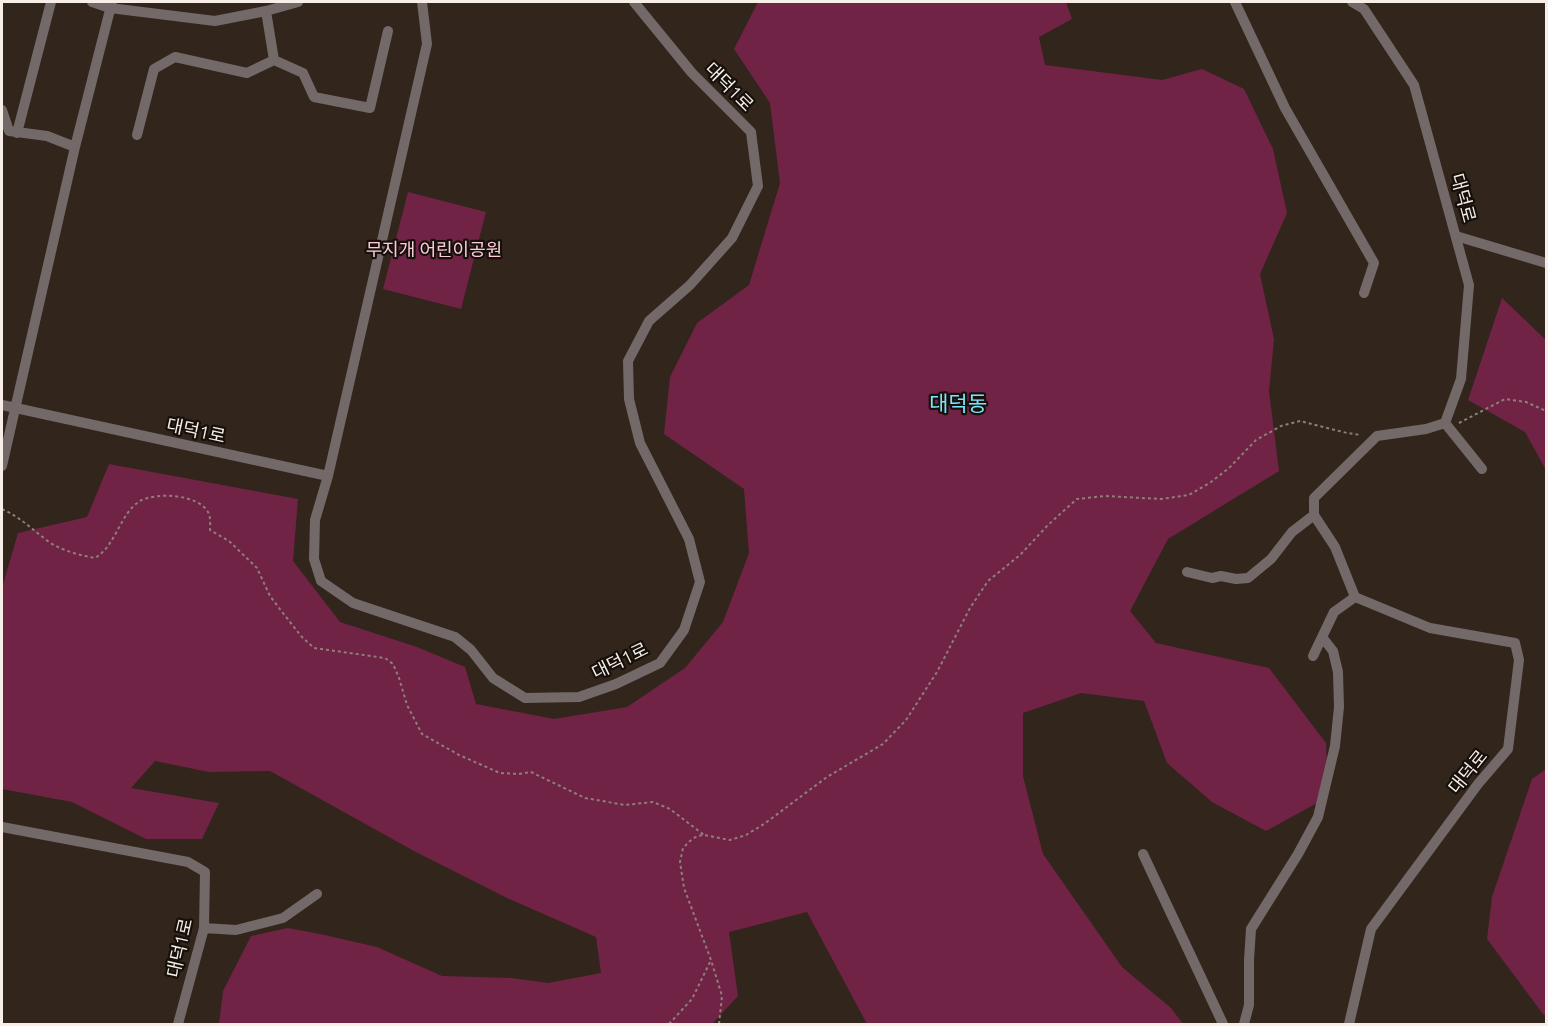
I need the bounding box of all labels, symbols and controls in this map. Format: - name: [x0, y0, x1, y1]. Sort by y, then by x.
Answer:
- street label: 대덕1로: [700, 58, 758, 116]
- street label: 대덕로: [1446, 171, 1480, 225]
- park label: 무지개 어린이공원: [366, 239, 502, 261]
- district label: 대덕동: [929, 391, 987, 417]
- street label: 대덕1로: [164, 414, 228, 448]
- street label: 대덕1로: [588, 638, 652, 684]
- street label: 대덕로: [1444, 746, 1492, 798]
- street label: 대덕1로: [163, 916, 197, 980]

